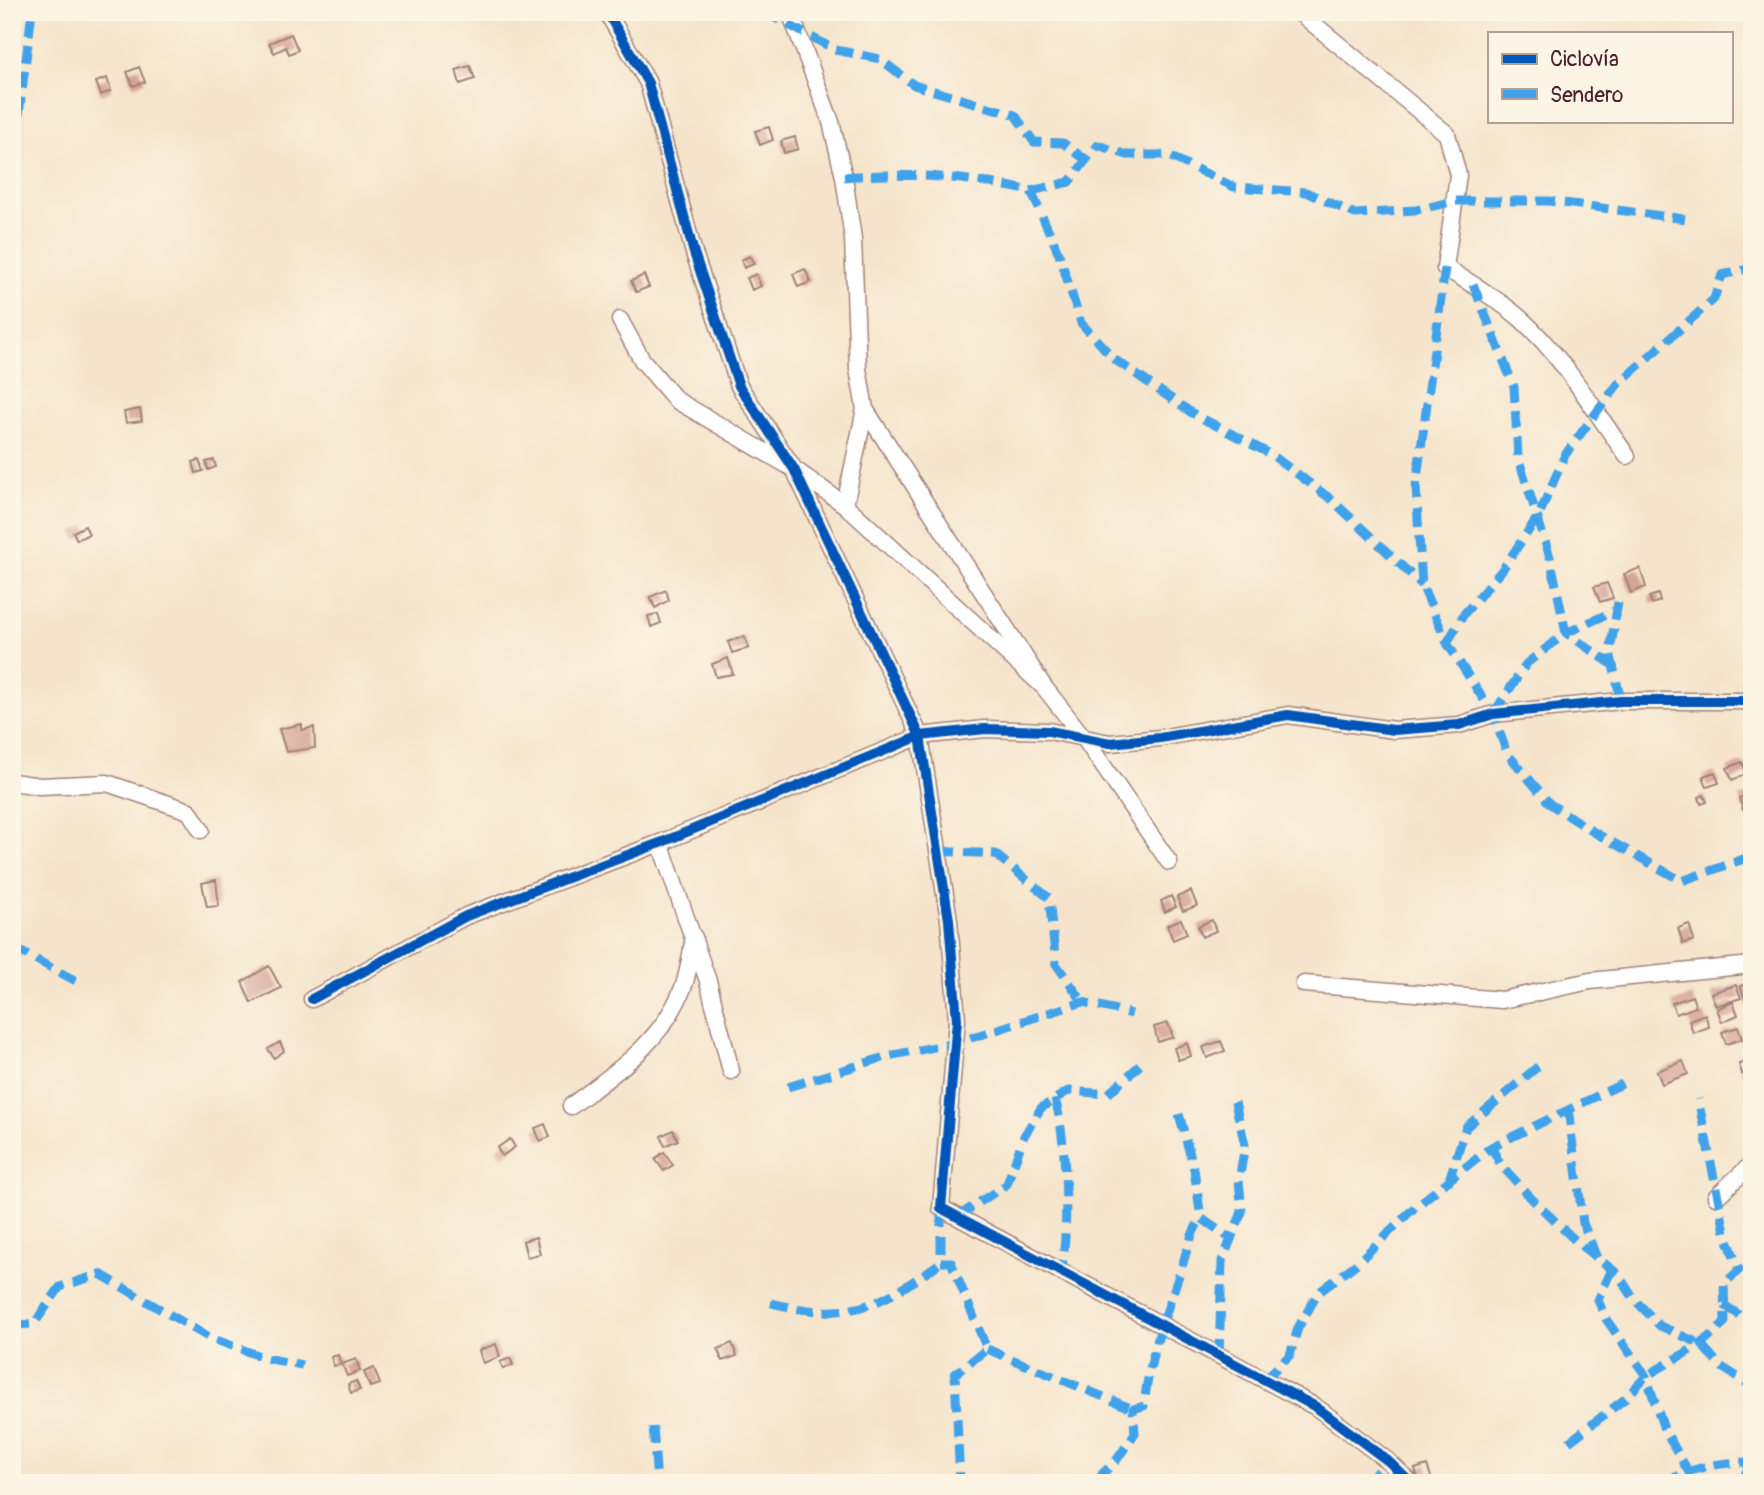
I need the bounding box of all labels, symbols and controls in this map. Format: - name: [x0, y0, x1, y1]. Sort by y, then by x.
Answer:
- legend: [1488, 32, 1732, 122]
- text: Ciclovía: [1550, 46, 1619, 73]
- text: Sendero: [1550, 82, 1623, 109]

